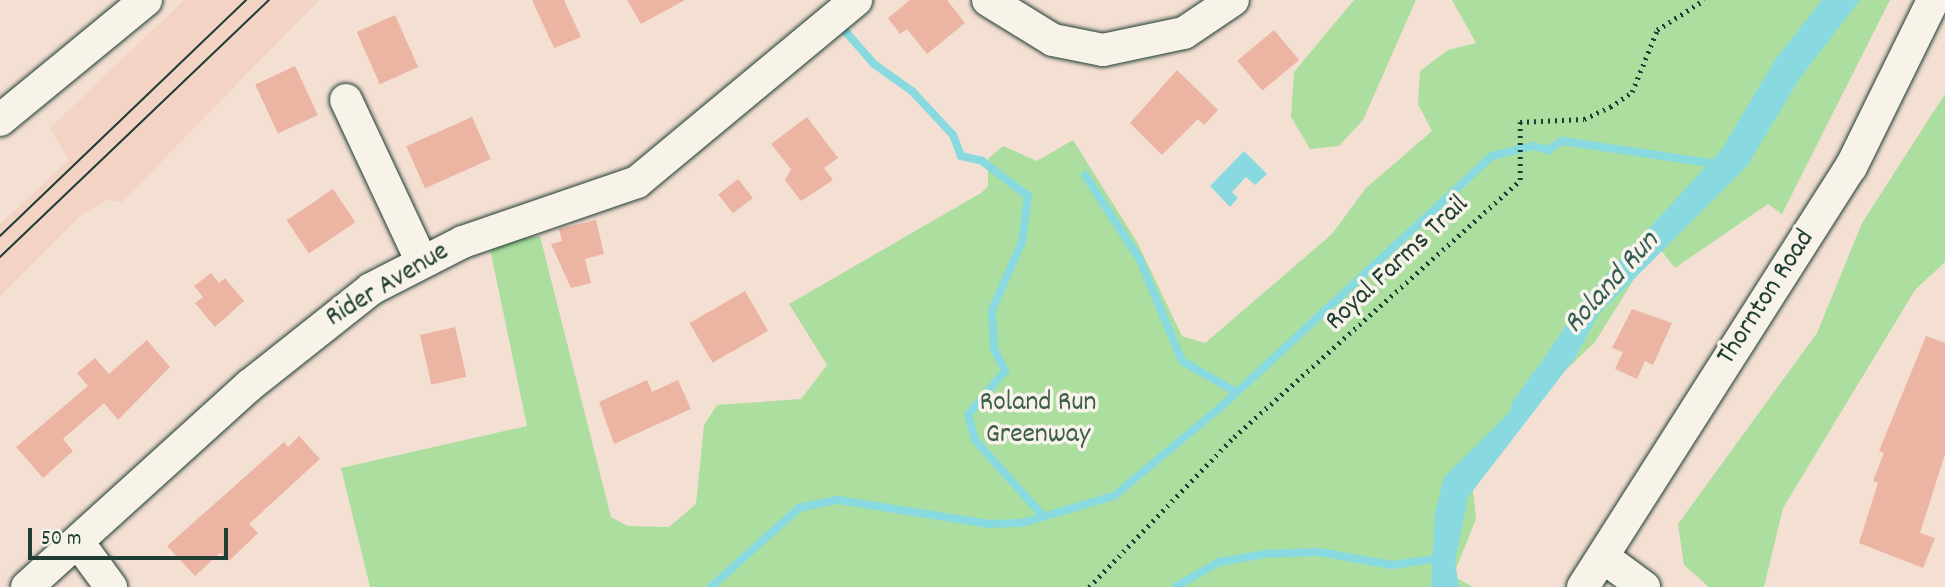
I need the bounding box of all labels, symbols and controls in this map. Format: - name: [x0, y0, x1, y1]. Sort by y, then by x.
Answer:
- street label: Royal Farms Trail: [1319, 189, 1477, 339]
- street label: Thornton Road: [1711, 224, 1823, 372]
- water label: Roland Run: [1558, 225, 1668, 343]
- street label: Rider Avenue: [320, 236, 456, 336]
- park label: Roland Run Greenway: [979, 387, 1097, 453]
- scale bar: [32, 514, 231, 558]
- text: 50 m: [41, 525, 81, 555]

